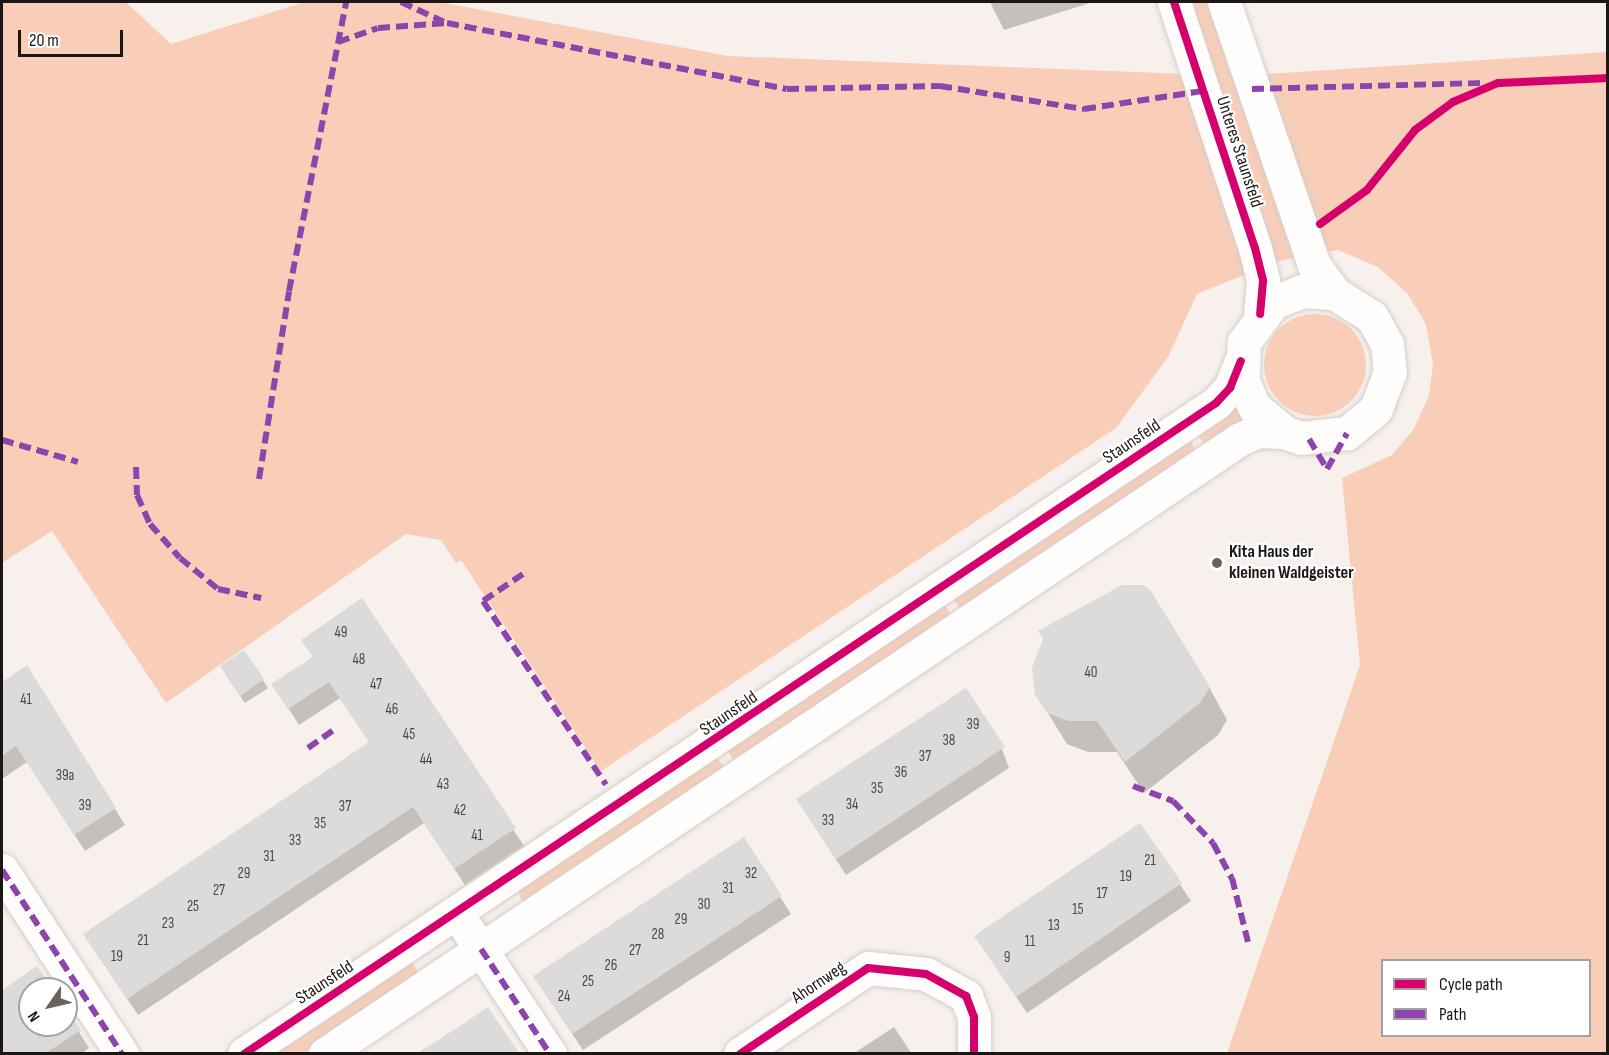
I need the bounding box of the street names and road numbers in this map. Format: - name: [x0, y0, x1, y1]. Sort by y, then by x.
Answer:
- street label: Unteres Staunsfeld: [1211, 94, 1267, 210]
- street label: Staunsfeld: [1099, 415, 1165, 469]
- street label: Staunsfeld: [696, 687, 762, 741]
- street label: Staunsfeld: [292, 956, 358, 1010]
- street label: Ahornweg: [788, 957, 850, 1009]

